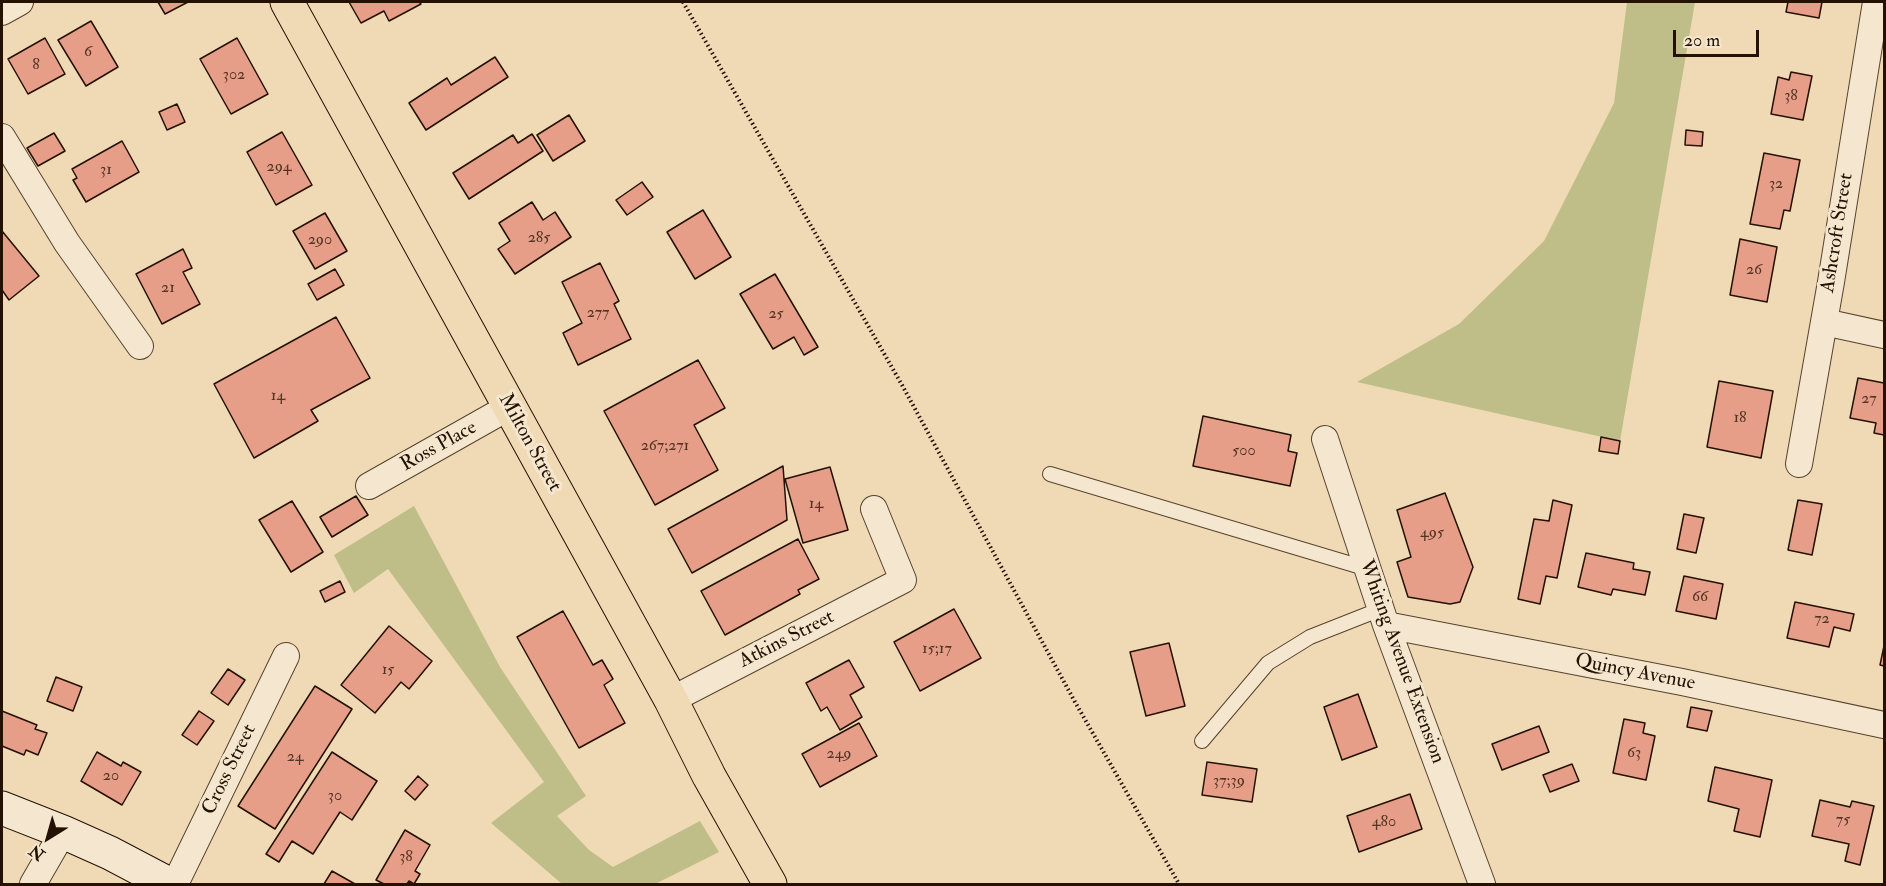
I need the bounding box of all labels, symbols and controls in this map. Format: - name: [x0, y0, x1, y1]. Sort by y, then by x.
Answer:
- scale bar: [1676, 18, 1762, 56]
- text: 20 m: [1684, 29, 1720, 52]
- house number: 6: [84, 43, 92, 63]
- house number: 8: [32, 56, 40, 76]
- house number: 302: [223, 66, 245, 86]
- house number: 38: [1784, 87, 1798, 107]
- house number: 294: [267, 158, 291, 178]
- house number: 31: [100, 161, 112, 181]
- street label: Ashcroft Street: [1817, 172, 1859, 294]
- house number: 32: [1769, 175, 1783, 195]
- house number: 285: [528, 229, 550, 249]
- house number: 290: [308, 231, 332, 251]
- house number: 26: [1746, 261, 1762, 281]
- house number: 21: [161, 279, 175, 299]
- house number: 277: [587, 304, 609, 324]
- house number: 25: [768, 305, 784, 325]
- house number: 14: [271, 387, 285, 407]
- street label: Milton Street: [492, 390, 566, 496]
- house number: 27: [1861, 390, 1877, 410]
- house number: 18: [1733, 409, 1747, 429]
- street label: Ross Place: [397, 416, 481, 478]
- house number: 267;271: [641, 437, 689, 457]
- house number: 500: [1232, 442, 1256, 462]
- house number: 14: [809, 495, 823, 515]
- house number: 495: [1420, 524, 1444, 544]
- street label: Whiting Avenue Extension: [1353, 557, 1449, 767]
- house number: 66: [1692, 588, 1708, 608]
- street label: Atkins Street: [735, 606, 839, 674]
- house number: 72: [1814, 610, 1830, 630]
- house number: 15;17: [922, 640, 952, 660]
- street label: Quincy Avenue: [1573, 650, 1697, 696]
- house number: 15: [382, 661, 394, 681]
- street label: Cross Street: [198, 721, 262, 819]
- house number: 63: [1627, 744, 1641, 764]
- house number: 249: [827, 745, 851, 765]
- house number: 24: [287, 748, 303, 768]
- house number: 20: [103, 767, 119, 787]
- house number: 37;39: [1213, 772, 1245, 792]
- house number: 30: [328, 787, 342, 807]
- north arrow: [18, 808, 78, 868]
- house number: 75: [1836, 811, 1850, 831]
- house number: 480: [1372, 813, 1396, 833]
- text: N: [25, 840, 49, 865]
- house number: 38: [399, 848, 413, 868]

